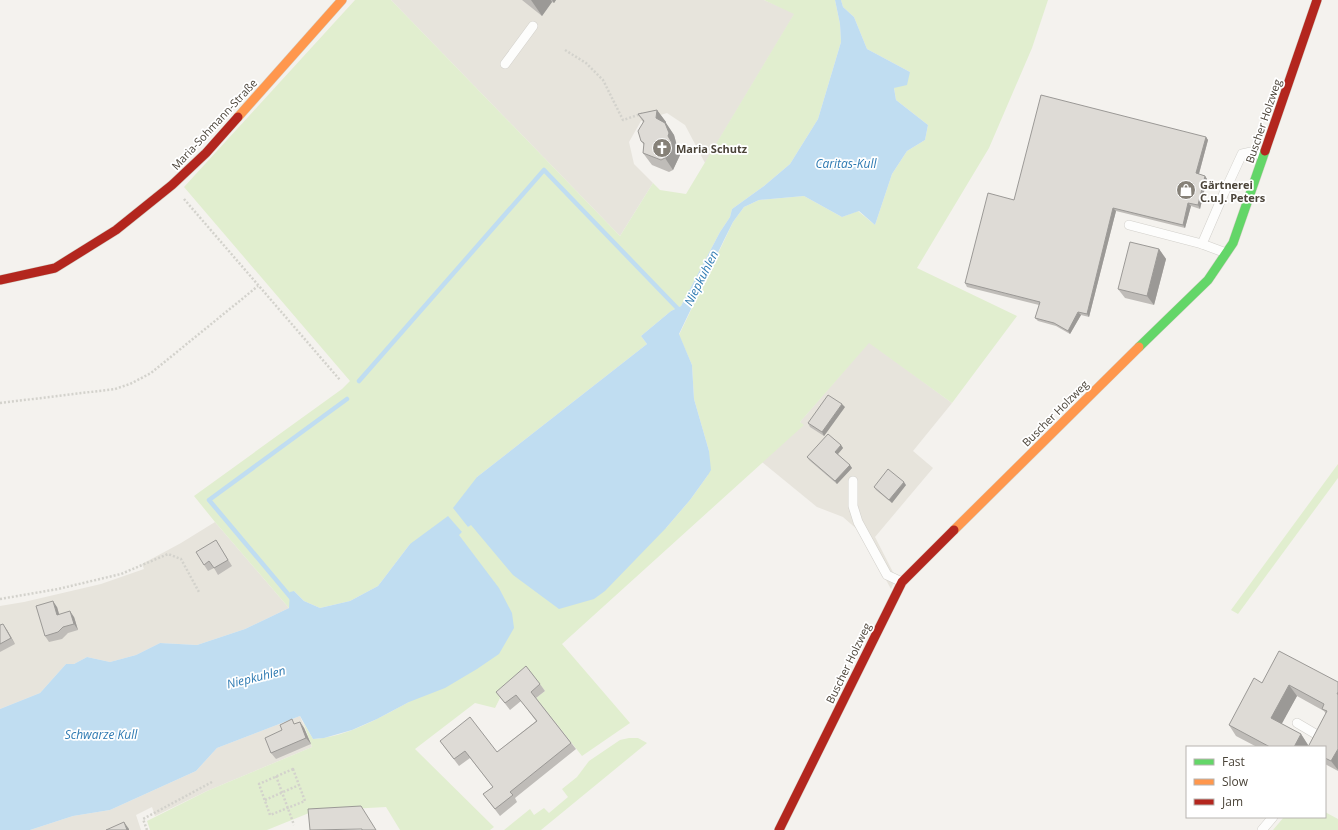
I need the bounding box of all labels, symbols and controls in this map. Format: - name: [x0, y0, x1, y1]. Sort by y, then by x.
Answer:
- street label: Maria-Sohmann-Straße: [168, 75, 260, 173]
- street label: Buscher Holzweg: [1242, 77, 1284, 165]
- church icon: Maria Schutz: [651, 137, 673, 159]
- place label: Maria Schutz: [676, 141, 748, 156]
- water label: Caritas-Kull: [816, 155, 877, 172]
- place label: Gärtnerei C.u.J. Peters: [1200, 177, 1266, 205]
- shop icon: Gärtnerei C.u.J. Peters: [1175, 179, 1197, 201]
- water label: Niepkuhlen: [680, 247, 722, 309]
- street label: Buscher Holzweg: [1019, 377, 1091, 449]
- street label: Buscher Holzweg: [822, 620, 874, 706]
- water label: Niepkuhlen: [225, 661, 287, 693]
- water label: Schwarze Kull: [65, 726, 138, 743]
- legend: [1186, 746, 1326, 818]
- text: Fast: [1222, 753, 1245, 770]
- text: Slow: [1222, 773, 1249, 790]
- text: Jam: [1221, 793, 1243, 810]

